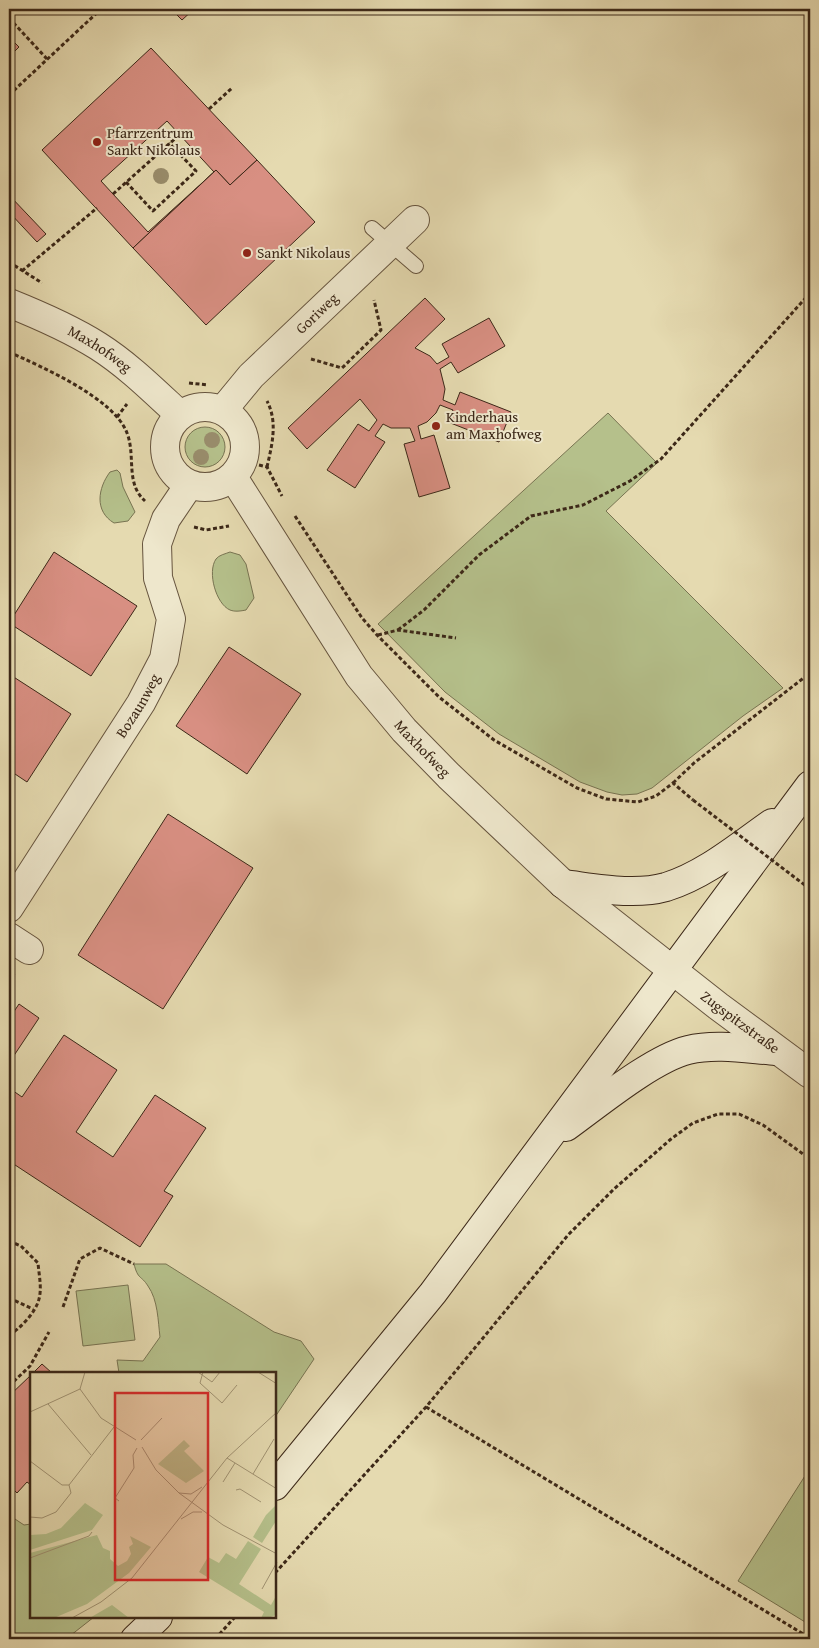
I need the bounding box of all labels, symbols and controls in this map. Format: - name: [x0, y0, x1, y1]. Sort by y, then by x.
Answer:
- place label: Pfarrzentrum Sankt Nikolaus: [107, 122, 200, 160]
- marker: Pfarrzentrum Sankt Nikolaus: [91, 136, 103, 148]
- place label: Sankt Nikolaus: [257, 242, 350, 263]
- marker: Sankt Nikolaus: [241, 247, 253, 259]
- street label: Goriweg: [291, 287, 343, 338]
- street label: Maxhofweg: [64, 320, 137, 377]
- place label: Kinderhaus am Maxhofweg: [446, 406, 542, 444]
- marker: Kinderhaus am Maxhofweg: [430, 420, 442, 432]
- street label: Bozaunweg: [110, 669, 165, 742]
- street label: Maxhofweg: [390, 715, 456, 782]
- street label: Zugspitzstraße: [697, 985, 784, 1058]
- inset map: [30, 1372, 276, 1618]

